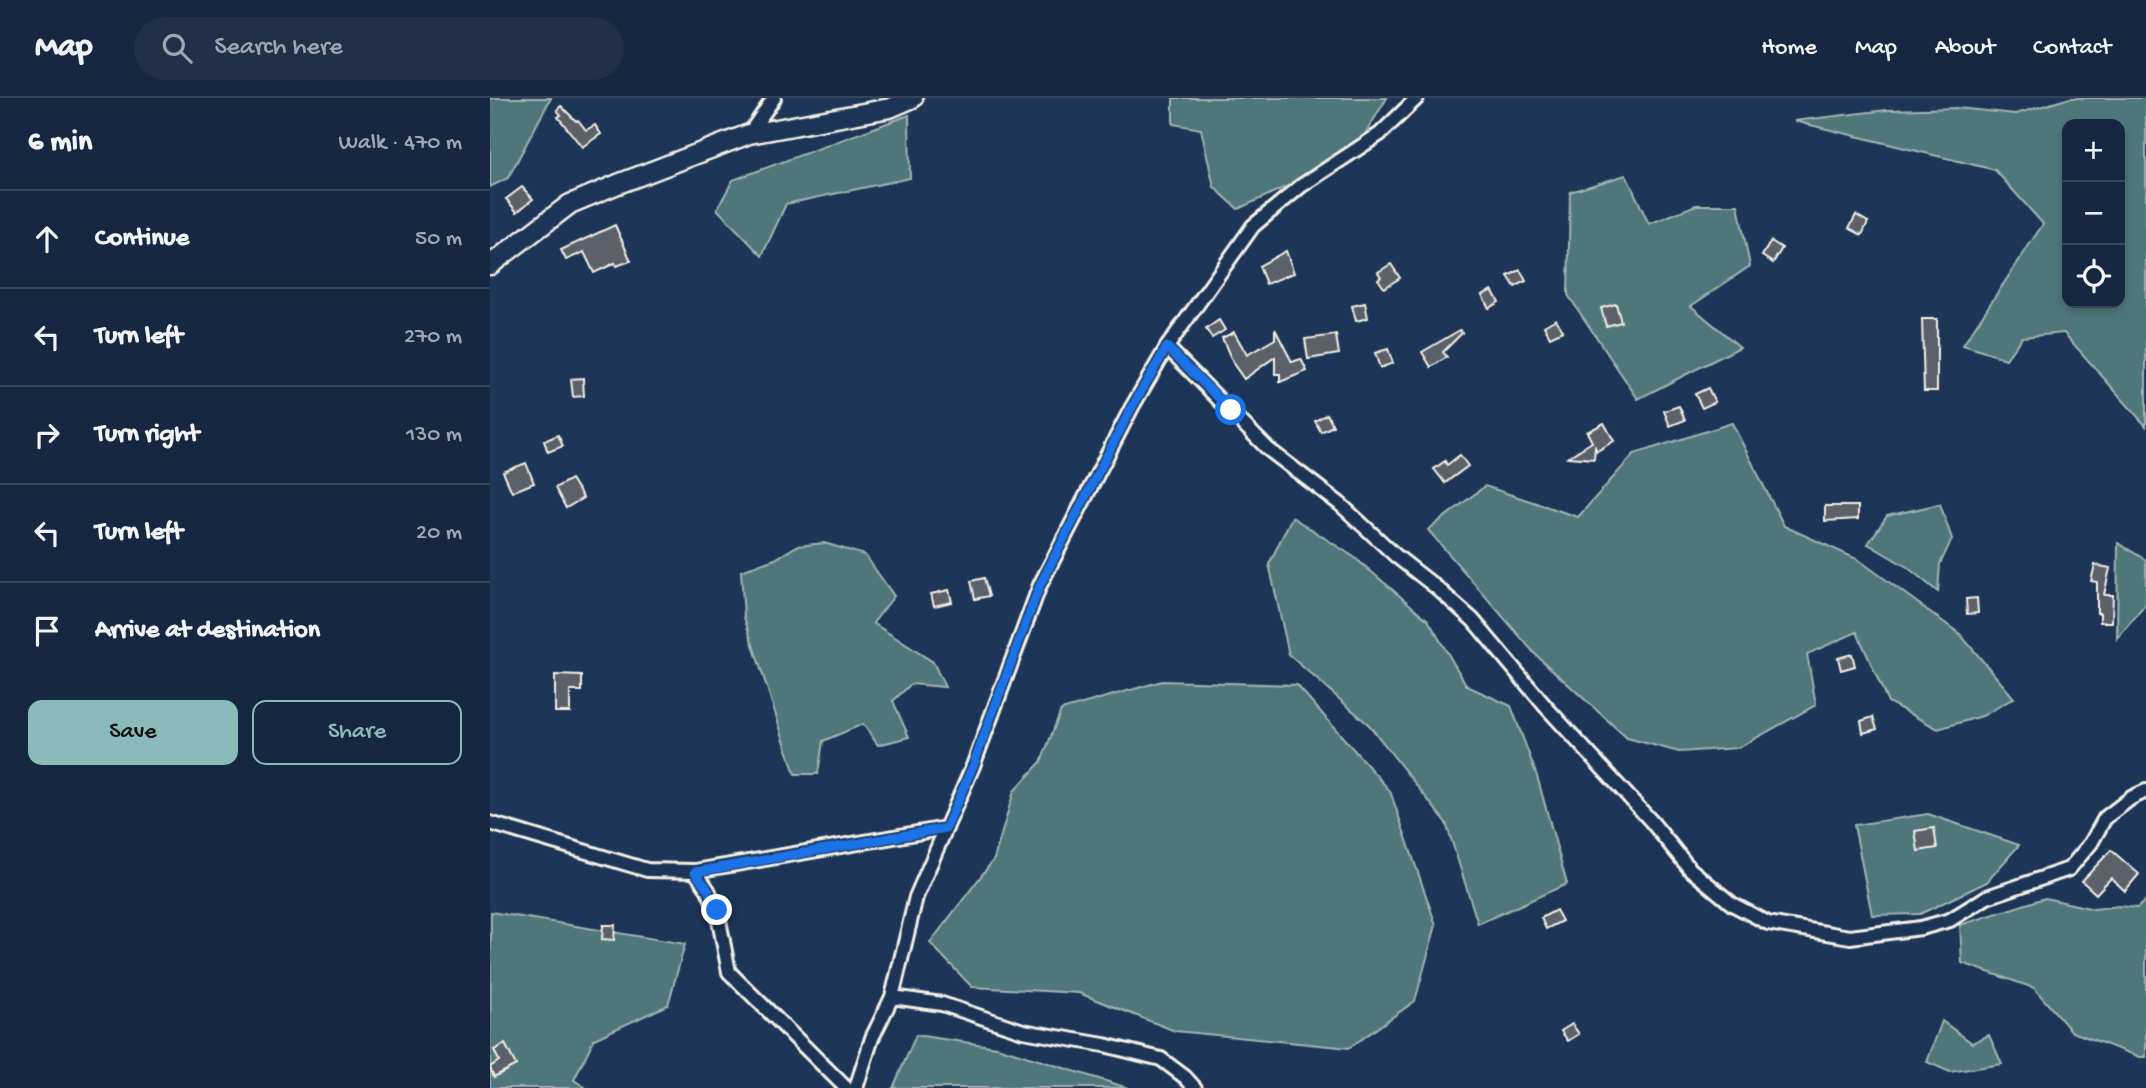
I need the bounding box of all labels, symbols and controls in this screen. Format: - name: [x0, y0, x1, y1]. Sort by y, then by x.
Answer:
- search box: [134, 17, 624, 80]
- text: Map: [35, 29, 92, 67]
- icon: search: [158, 29, 196, 67]
- text: Search here: [214, 33, 343, 64]
- text: Home: [1761, 34, 1817, 63]
- text: Map: [1855, 34, 1897, 63]
- text: About: [1935, 34, 1995, 63]
- text: Contact: [2033, 34, 2111, 63]
- map controls: [2062, 119, 2125, 308]
- button: +: [2062, 119, 2125, 182]
- text: 6 min: [28, 126, 92, 161]
- text: Walk · 470 m: [339, 130, 462, 157]
- button: −: [2062, 182, 2125, 245]
- icon: ahead: [28, 220, 66, 258]
- text: Continue: [95, 224, 189, 255]
- text: 50 m: [415, 226, 462, 253]
- button: locate: [2062, 245, 2125, 308]
- icon: left: [28, 318, 66, 356]
- text: Turn left: [95, 322, 183, 353]
- text: 270 m: [404, 324, 462, 351]
- route start: [1215, 394, 1246, 425]
- icon: right: [28, 416, 66, 454]
- text: Turn right: [95, 420, 199, 451]
- text: 130 m: [406, 422, 462, 449]
- icon: left: [28, 514, 66, 552]
- text: Turn left: [95, 518, 183, 549]
- text: 20 m: [416, 520, 462, 547]
- icon: arrive: [28, 612, 66, 650]
- text: Arrive at destination: [95, 616, 320, 647]
- button: Save: [28, 700, 238, 765]
- button: Share: [252, 700, 462, 765]
- route end: [701, 894, 732, 925]

